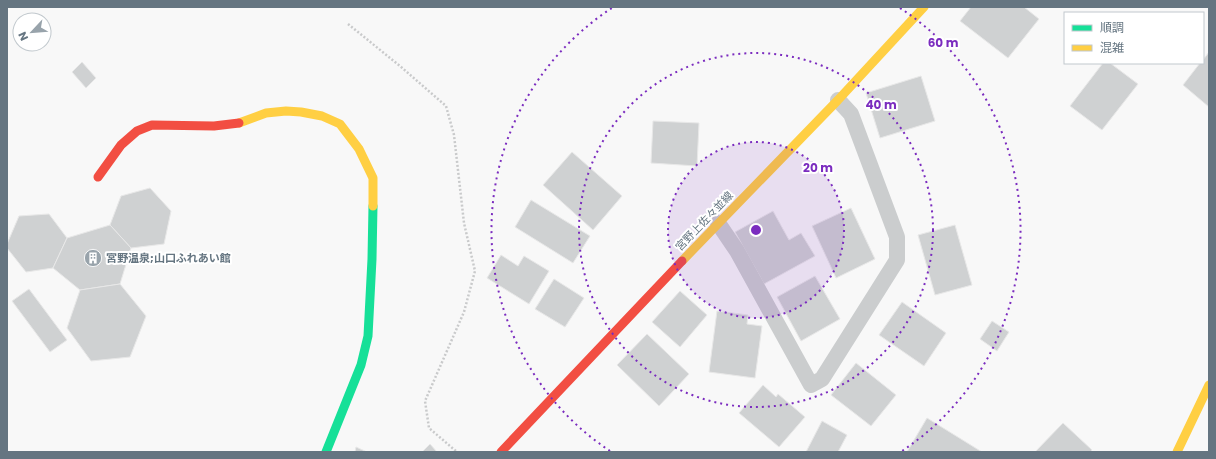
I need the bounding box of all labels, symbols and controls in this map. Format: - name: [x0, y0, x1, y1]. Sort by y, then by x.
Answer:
- north arrow: [12, 12, 52, 52]
- legend: [1064, 12, 1204, 64]
- text: 順調: [1100, 19, 1124, 36]
- text: N: [14, 29, 32, 44]
- text: 60 m: [928, 34, 959, 51]
- text: 混雑: [1100, 39, 1124, 56]
- text: 40 m: [865, 96, 897, 113]
- text: 20 m: [803, 159, 833, 176]
- street label: 宮野上佐々並線: [672, 188, 736, 254]
- centre of rings: [749, 223, 763, 237]
- building icon: 宮野温泉;山口ふれあい館: [83, 248, 103, 268]
- place label: 宮野温泉;山口ふれあい館: [106, 250, 231, 266]

